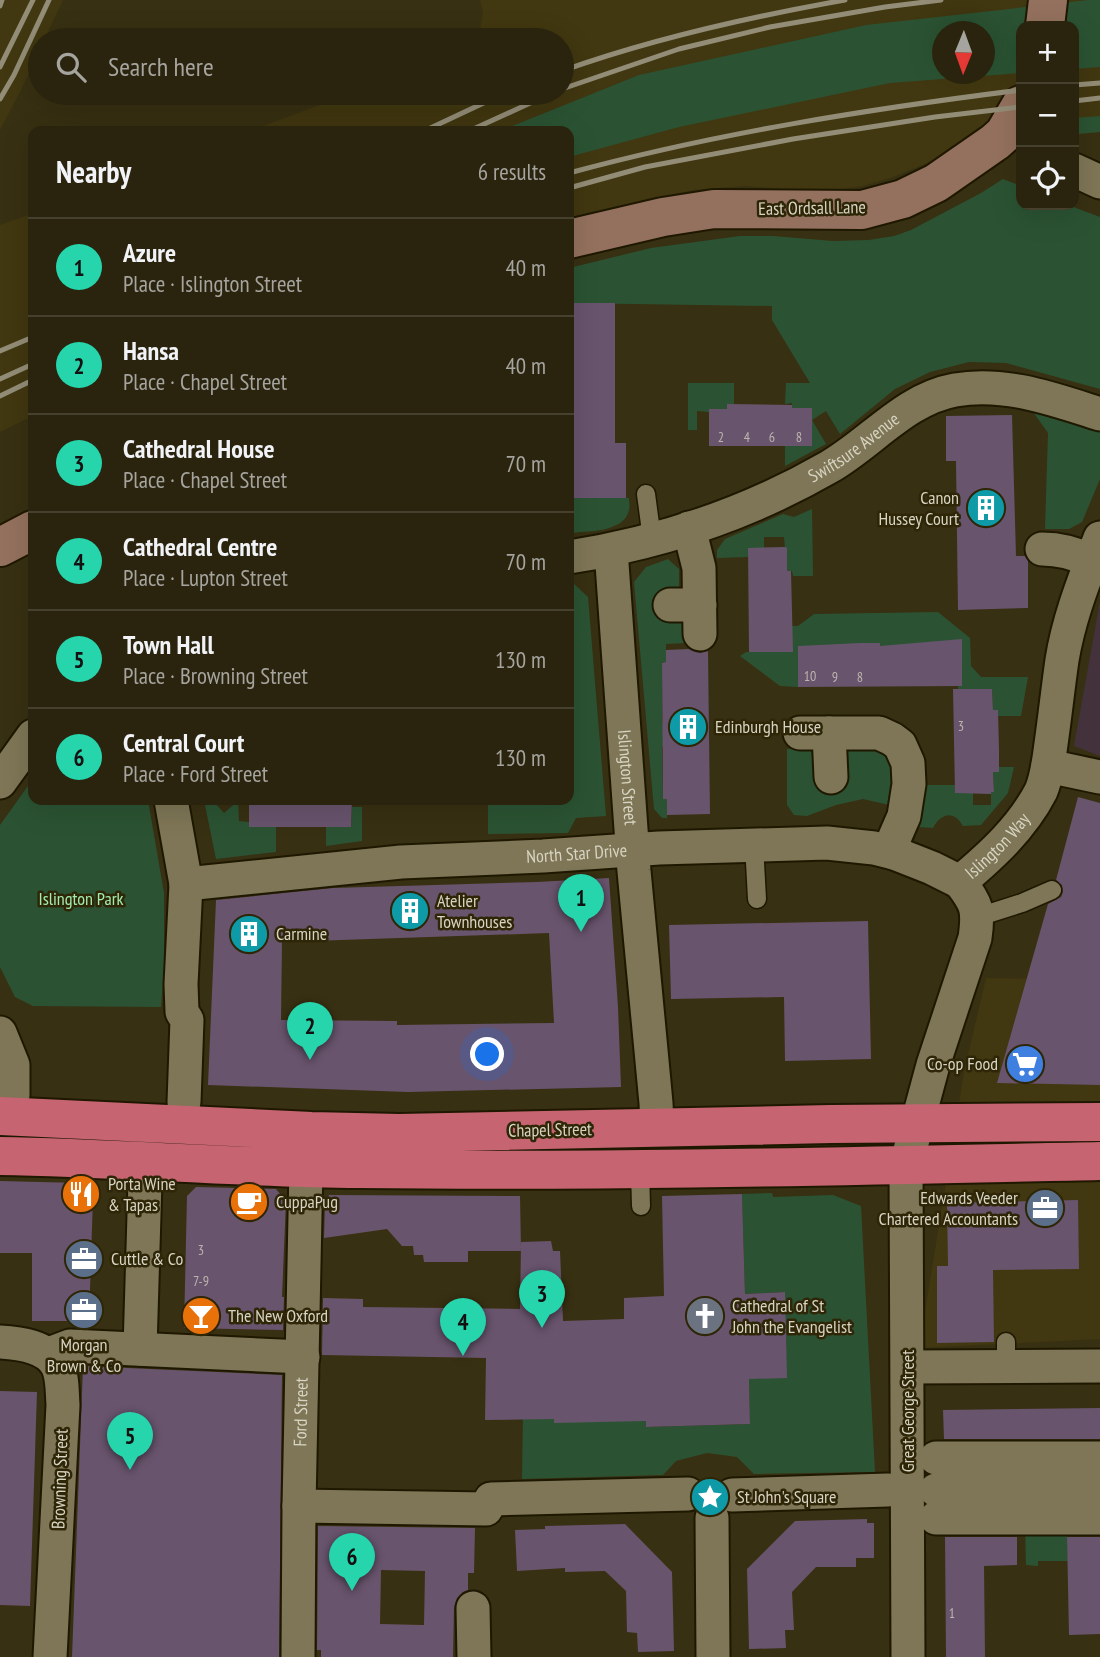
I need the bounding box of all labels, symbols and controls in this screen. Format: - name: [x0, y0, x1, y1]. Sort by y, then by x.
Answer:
- north arrow: [932, 21, 995, 84]
- map controls: [1016, 21, 1079, 210]
- button: +: [1016, 21, 1079, 84]
- search box: [28, 28, 574, 105]
- icon: search: [52, 48, 90, 86]
- text: Search here: [108, 50, 214, 83]
- button: −: [1016, 84, 1079, 147]
- button: locate: [1016, 147, 1079, 210]
- text: Nearby: [56, 152, 131, 191]
- text: 6 results: [478, 157, 546, 186]
- street label: East Ordsall Lane: [758, 195, 866, 220]
- text: Azure: [123, 236, 176, 269]
- text: 1: [74, 253, 85, 282]
- text: 40 m: [505, 253, 546, 282]
- text: Place · Islington Street: [123, 269, 302, 298]
- text: Hansa: [123, 334, 179, 367]
- text: 2: [74, 351, 85, 380]
- text: 40 m: [505, 351, 546, 380]
- text: Place · Chapel Street: [123, 367, 287, 396]
- street label: Swiftsure Avenue: [804, 407, 904, 487]
- house number: 2: [718, 428, 724, 446]
- house number: 4: [744, 428, 751, 446]
- house number: 6: [769, 428, 775, 446]
- house number: 8: [796, 428, 802, 446]
- text: Cathedral House: [123, 432, 275, 465]
- text: 3: [74, 449, 85, 478]
- text: 70 m: [505, 449, 546, 478]
- text: Place · Chapel Street: [123, 465, 287, 494]
- place label: Canon Hussey Court: [879, 486, 959, 530]
- building icon: Canon Hussey Court: [965, 487, 1007, 529]
- text: Cathedral Centre: [123, 530, 277, 563]
- text: 4: [74, 547, 85, 576]
- text: 70 m: [505, 547, 546, 576]
- text: Place · Lupton Street: [123, 563, 288, 592]
- text: Town Hall: [123, 628, 214, 661]
- text: 5: [74, 645, 85, 674]
- text: 130 m: [495, 645, 546, 674]
- text: Place · Browning Street: [123, 661, 308, 690]
- house number: 10: [804, 667, 816, 685]
- house number: 9: [832, 668, 838, 686]
- house number: 8: [857, 668, 863, 686]
- building icon: Edinburgh House: [667, 706, 709, 748]
- place label: Edinburgh House: [715, 715, 821, 738]
- house number: 3: [958, 717, 964, 735]
- text: Central Court: [123, 726, 244, 759]
- street label: Islington Street: [613, 729, 643, 826]
- text: 6: [74, 743, 85, 772]
- text: 130 m: [495, 743, 546, 772]
- text: Place · Ford Street: [123, 759, 268, 788]
- street label: Islington Way: [960, 808, 1035, 884]
- street label: North Star Drive: [526, 838, 628, 868]
- pin: 1: [558, 874, 604, 932]
- park label: Islington Park: [38, 887, 124, 910]
- place label: Atelier Townhouses: [437, 889, 512, 933]
- building icon: Atelier Townhouses: [389, 890, 431, 932]
- building icon: Carmine: [228, 913, 270, 955]
- place label: Carmine: [276, 922, 327, 945]
- pin: 2: [287, 1002, 333, 1060]
- your location: [470, 1037, 504, 1071]
- supermarket icon: Co-op Food: [1004, 1043, 1046, 1085]
- place label: Co-op Food: [927, 1052, 998, 1075]
- street label: Chapel Street: [508, 1117, 592, 1142]
- place label: Porta Wine & Tapas: [108, 1172, 176, 1216]
- restaurant icon: Porta Wine & Tapas: [60, 1173, 102, 1215]
- cafe icon: CuppaPug: [228, 1181, 270, 1223]
- place label: Edwards Veeder Chartered Accountants: [878, 1186, 1018, 1230]
- office icon: Edwards Veeder Chartered Accountants: [1024, 1187, 1066, 1229]
- place label: CuppaPug: [276, 1190, 338, 1213]
- office icon: Cuttle & Co: [63, 1238, 105, 1280]
- house number: 3: [198, 1241, 204, 1259]
- place label: Cuttle & Co: [111, 1247, 184, 1270]
- pin: 3: [519, 1270, 565, 1328]
- house number: 7-9: [193, 1272, 209, 1290]
- office icon: Morgan Brown & Co: [63, 1289, 105, 1331]
- place label: Cathedral of St John the Evangelist: [731, 1294, 852, 1338]
- bar icon: The New Oxford: [180, 1295, 222, 1337]
- church icon: Cathedral of St John the Evangelist: [684, 1295, 726, 1337]
- pin: 4: [440, 1298, 486, 1356]
- place label: The New Oxford: [228, 1304, 328, 1327]
- place label: Morgan Brown & Co: [47, 1333, 121, 1377]
- street label: Great George Street: [896, 1350, 919, 1472]
- street label: Ford Street: [288, 1377, 313, 1447]
- pin: 5: [107, 1412, 153, 1470]
- street label: Browning Street: [46, 1428, 73, 1529]
- place icon: St John's Square: [689, 1476, 731, 1518]
- place label: St John's Square: [737, 1485, 837, 1508]
- pin: 6: [329, 1533, 375, 1591]
- house number: 1: [949, 1604, 955, 1622]

